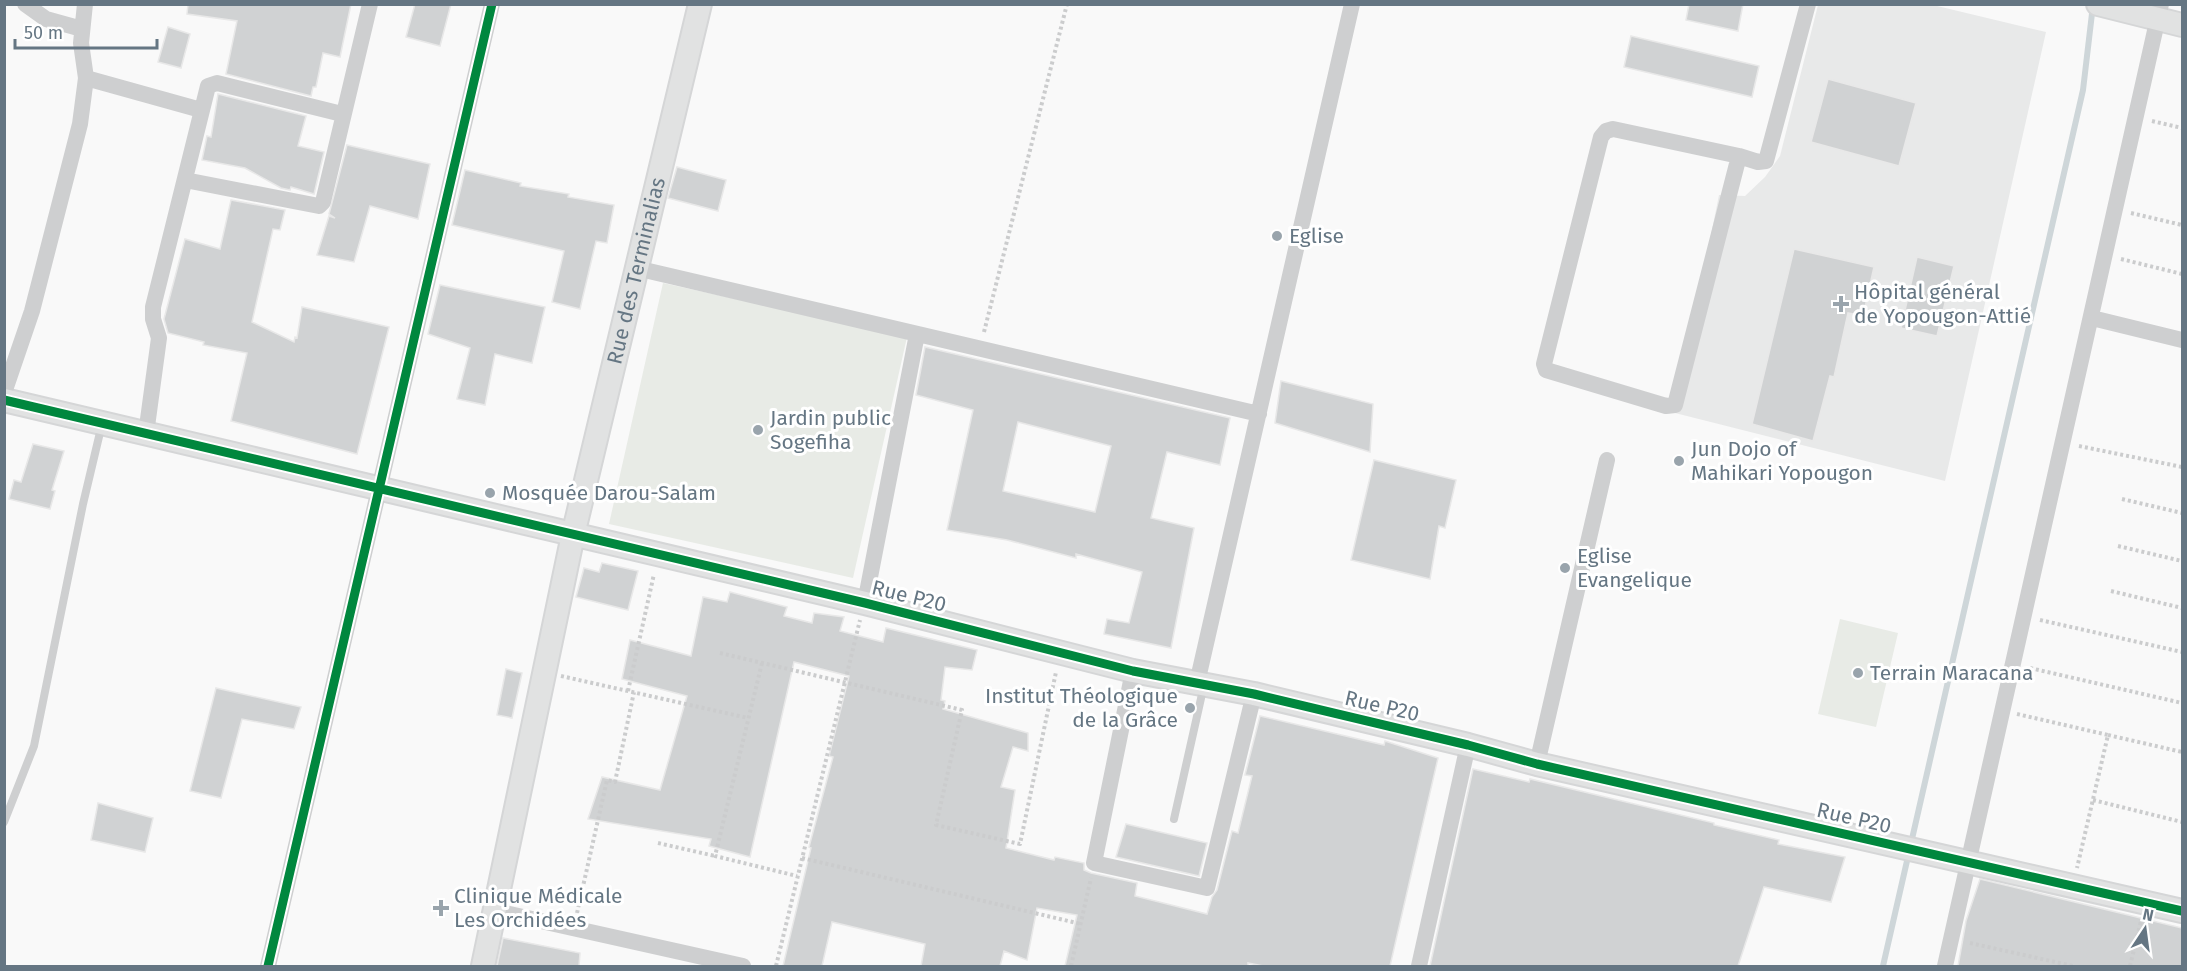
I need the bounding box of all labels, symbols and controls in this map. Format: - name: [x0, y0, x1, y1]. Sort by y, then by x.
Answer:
- scale bar: [15, 12, 158, 50]
- text: 50 m: [24, 22, 63, 44]
- street label: Rue des Terminalias: [601, 175, 671, 367]
- place label: Eglise: [1289, 223, 1344, 249]
- marker: Eglise: [1270, 229, 1284, 243]
- place label: Hôpital général de Yopougon-Attié: [1854, 279, 2031, 329]
- marker: Hôpital général de Yopougon-Attié: [1832, 295, 1850, 313]
- place label: Jardin public Sogefiha: [770, 405, 891, 455]
- marker: Jardin public Sogefiha: [751, 423, 765, 437]
- place label: Jun Dojo of Mahikari Yopougon: [1691, 436, 1873, 486]
- marker: Jun Dojo of Mahikari Yopougon: [1672, 454, 1686, 468]
- place label: Mosquée Darou-Salam: [502, 480, 716, 506]
- marker: Mosquée Darou-Salam: [483, 486, 497, 500]
- place label: Eglise Evangelique: [1577, 543, 1692, 593]
- marker: Eglise Evangelique: [1558, 561, 1572, 575]
- street label: Rue P20: [869, 574, 949, 618]
- place label: Terrain Maracana: [1870, 660, 2033, 686]
- marker: Terrain Maracana: [1851, 666, 1865, 680]
- place label: Institut Théologique de la Grâce: [985, 683, 1178, 733]
- street label: Rue P20: [1342, 685, 1422, 727]
- marker: Institut Théologique de la Grâce: [1183, 701, 1197, 715]
- street label: Rue P20: [1814, 797, 1894, 839]
- place label: Clinique Médicale Les Orchidées: [454, 883, 622, 933]
- marker: Clinique Médicale Les Orchidées: [432, 899, 450, 917]
- north arrow: [2115, 899, 2175, 959]
- text: N: [2141, 904, 2156, 925]

